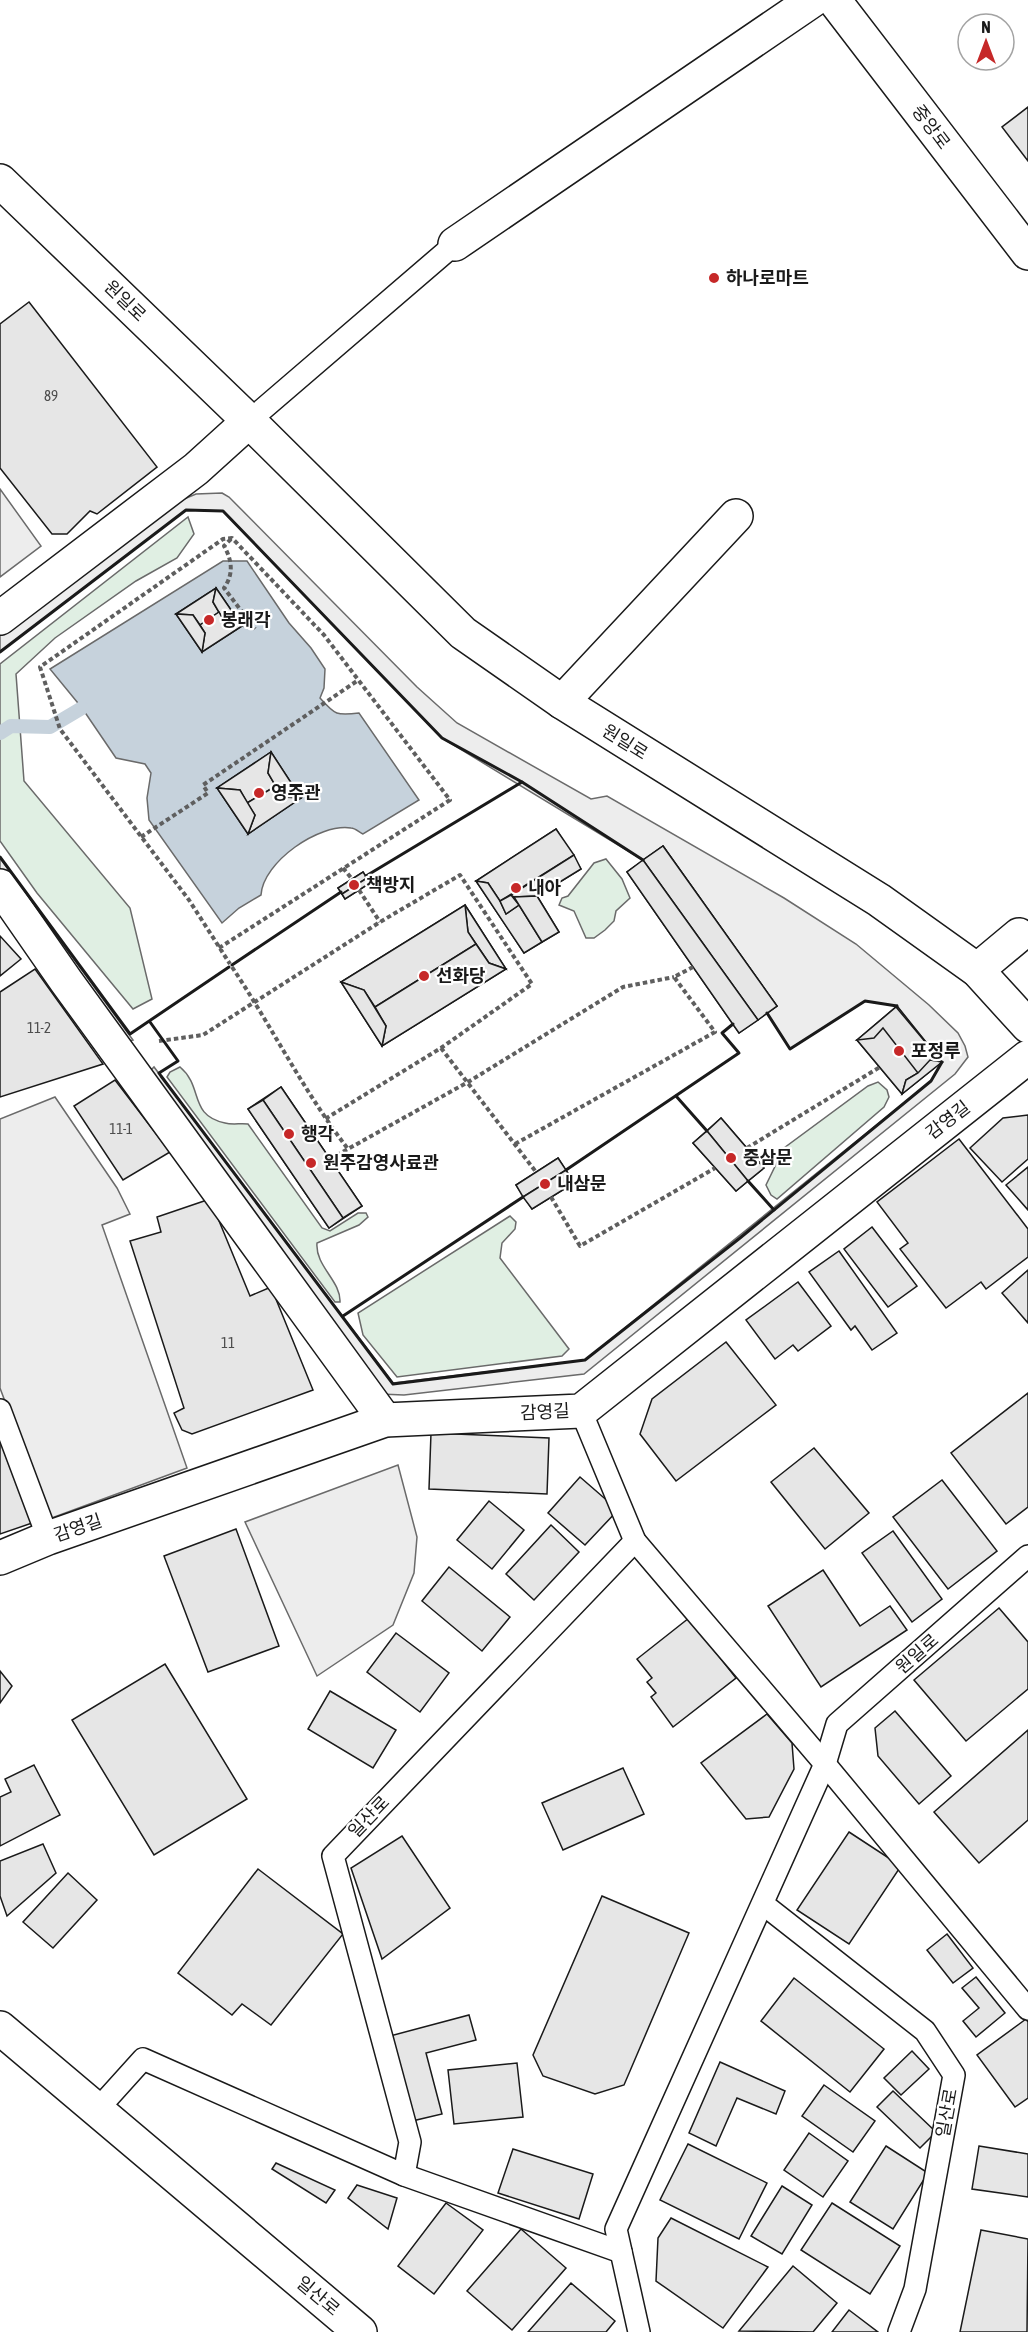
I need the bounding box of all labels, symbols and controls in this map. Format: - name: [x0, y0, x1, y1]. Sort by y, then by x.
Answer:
- north arrow: [956, 12, 1016, 72]
- text: N: [981, 18, 991, 36]
- street label: 중앙로: [908, 101, 955, 153]
- place label: 하나로마트: [726, 267, 809, 288]
- marker: 하나로마트: [707, 271, 721, 285]
- street label: 원일로: [100, 276, 151, 325]
- house number: 89: [44, 387, 58, 404]
- place label: 봉래각: [221, 609, 271, 630]
- marker: 봉래각: [202, 613, 216, 627]
- street label: 원일로: [599, 720, 652, 764]
- place label: 영주관: [271, 782, 321, 803]
- marker: 영주관: [252, 786, 266, 800]
- place label: 책방지: [366, 874, 416, 895]
- place label: 내아: [528, 877, 562, 898]
- marker: 책방지: [347, 878, 361, 892]
- marker: 내아: [509, 881, 523, 895]
- place label: 선화당: [436, 965, 486, 986]
- marker: 선화당: [417, 969, 431, 983]
- house number: 11-2: [27, 1019, 51, 1036]
- place label: 포정루: [911, 1040, 961, 1061]
- marker: 포정루: [892, 1044, 906, 1058]
- street label: 감영길: [922, 1096, 974, 1143]
- house number: 11-1: [109, 1120, 133, 1137]
- place label: 행각: [301, 1123, 335, 1144]
- marker: 행각: [282, 1127, 296, 1141]
- place label: 중삼문: [743, 1147, 793, 1168]
- marker: 중삼문: [724, 1151, 738, 1165]
- place label: 원주감영사료관: [323, 1152, 439, 1173]
- marker: 원주감영사료관: [304, 1156, 318, 1170]
- place label: 내삼문: [557, 1173, 607, 1194]
- marker: 내삼문: [538, 1177, 552, 1191]
- house number: 11: [221, 1334, 235, 1351]
- street label: 감영길: [520, 1400, 570, 1423]
- street label: 감영길: [51, 1510, 105, 1546]
- street label: 원일로: [891, 1629, 942, 1678]
- street label: 일산로: [344, 1791, 393, 1842]
- street label: 일산로: [932, 2087, 961, 2139]
- street label: 일산로: [293, 2272, 344, 2320]

